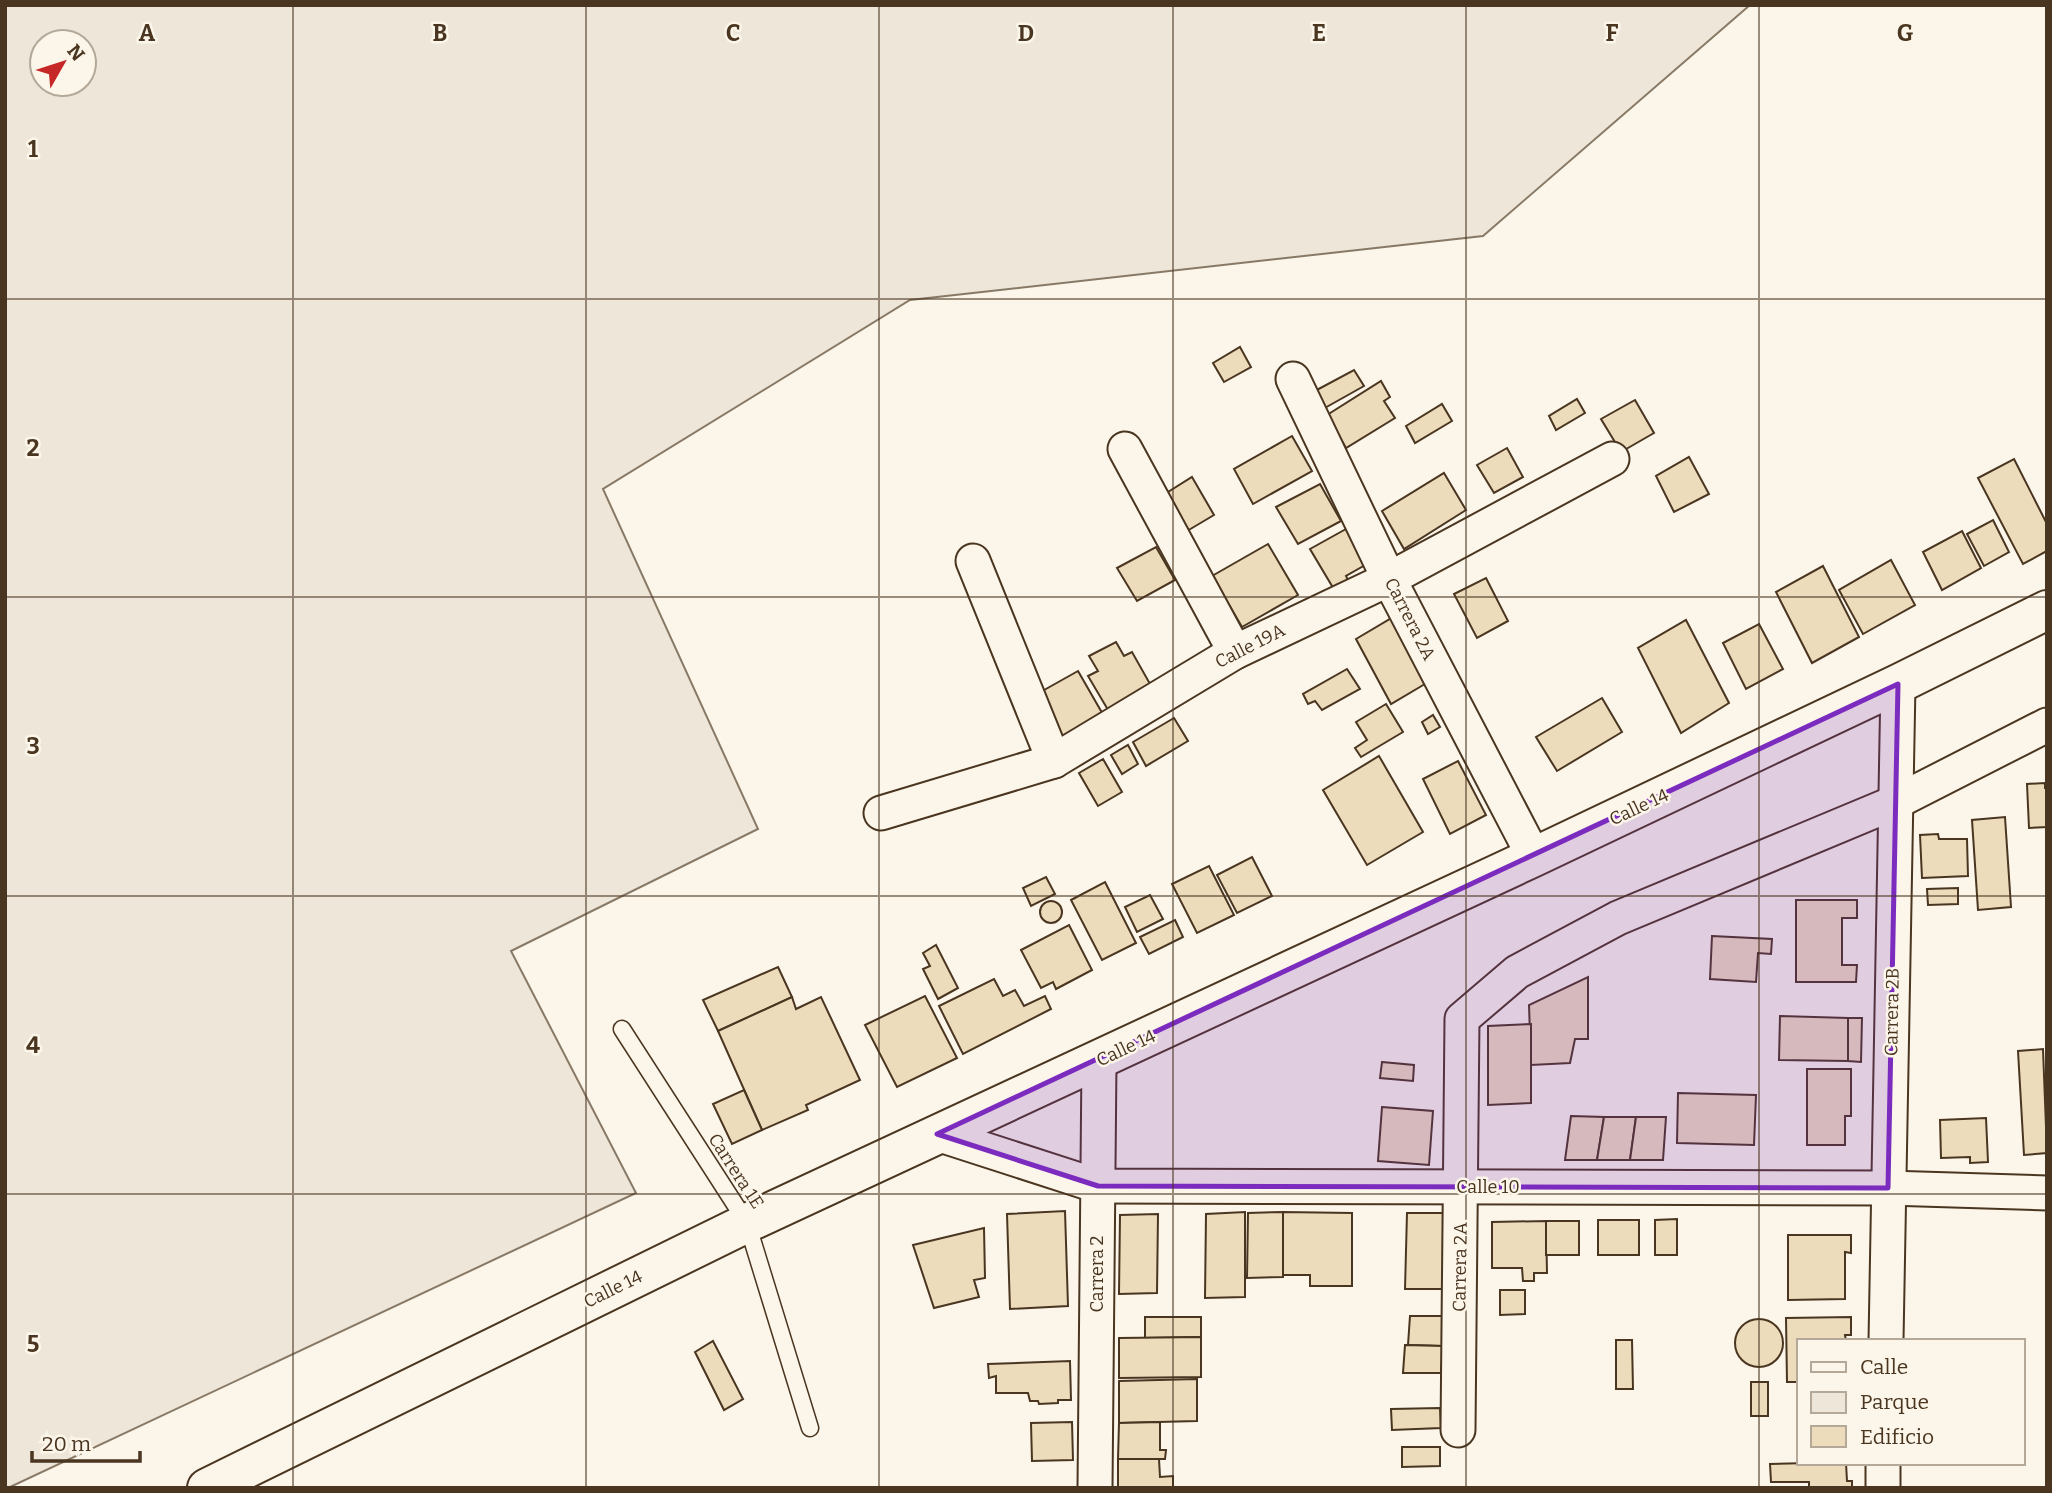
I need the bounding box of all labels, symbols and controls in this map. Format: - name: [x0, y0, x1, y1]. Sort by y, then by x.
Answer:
- text: A: [139, 19, 156, 47]
- text: B: [433, 19, 447, 47]
- text: C: [726, 19, 740, 47]
- text: D: [1018, 19, 1034, 47]
- text: E: [1312, 19, 1326, 47]
- text: F: [1606, 19, 1619, 47]
- text: G: [1897, 19, 1914, 47]
- north arrow: [28, 28, 98, 98]
- text: N: [62, 40, 90, 66]
- text: 1: [28, 135, 38, 163]
- text: 2: [27, 434, 40, 462]
- street label: Carrera 2A: [1380, 574, 1440, 664]
- street label: Calle 19A: [1211, 619, 1289, 673]
- text: 3: [26, 732, 40, 760]
- street label: Calle 14: [1606, 784, 1673, 830]
- street label: Carrera 2B: [1880, 968, 1904, 1056]
- street label: Calle 14: [1093, 1025, 1160, 1071]
- text: 4: [26, 1031, 40, 1059]
- street label: Carrera 1E: [703, 1129, 769, 1213]
- street label: Calle 10: [1456, 1176, 1520, 1198]
- street label: Carrera 2A: [1448, 1222, 1472, 1312]
- street label: Carrera 2: [1086, 1236, 1108, 1312]
- street label: Calle 14: [580, 1265, 646, 1313]
- text: 5: [27, 1330, 39, 1358]
- legend: [1797, 1339, 2024, 1465]
- text: Calle: [1860, 1354, 1908, 1380]
- text: Parque: [1860, 1389, 1929, 1415]
- scale bar: [32, 1420, 140, 1464]
- text: Edificio: [1860, 1424, 1934, 1450]
- text: 20 m: [42, 1431, 91, 1457]

